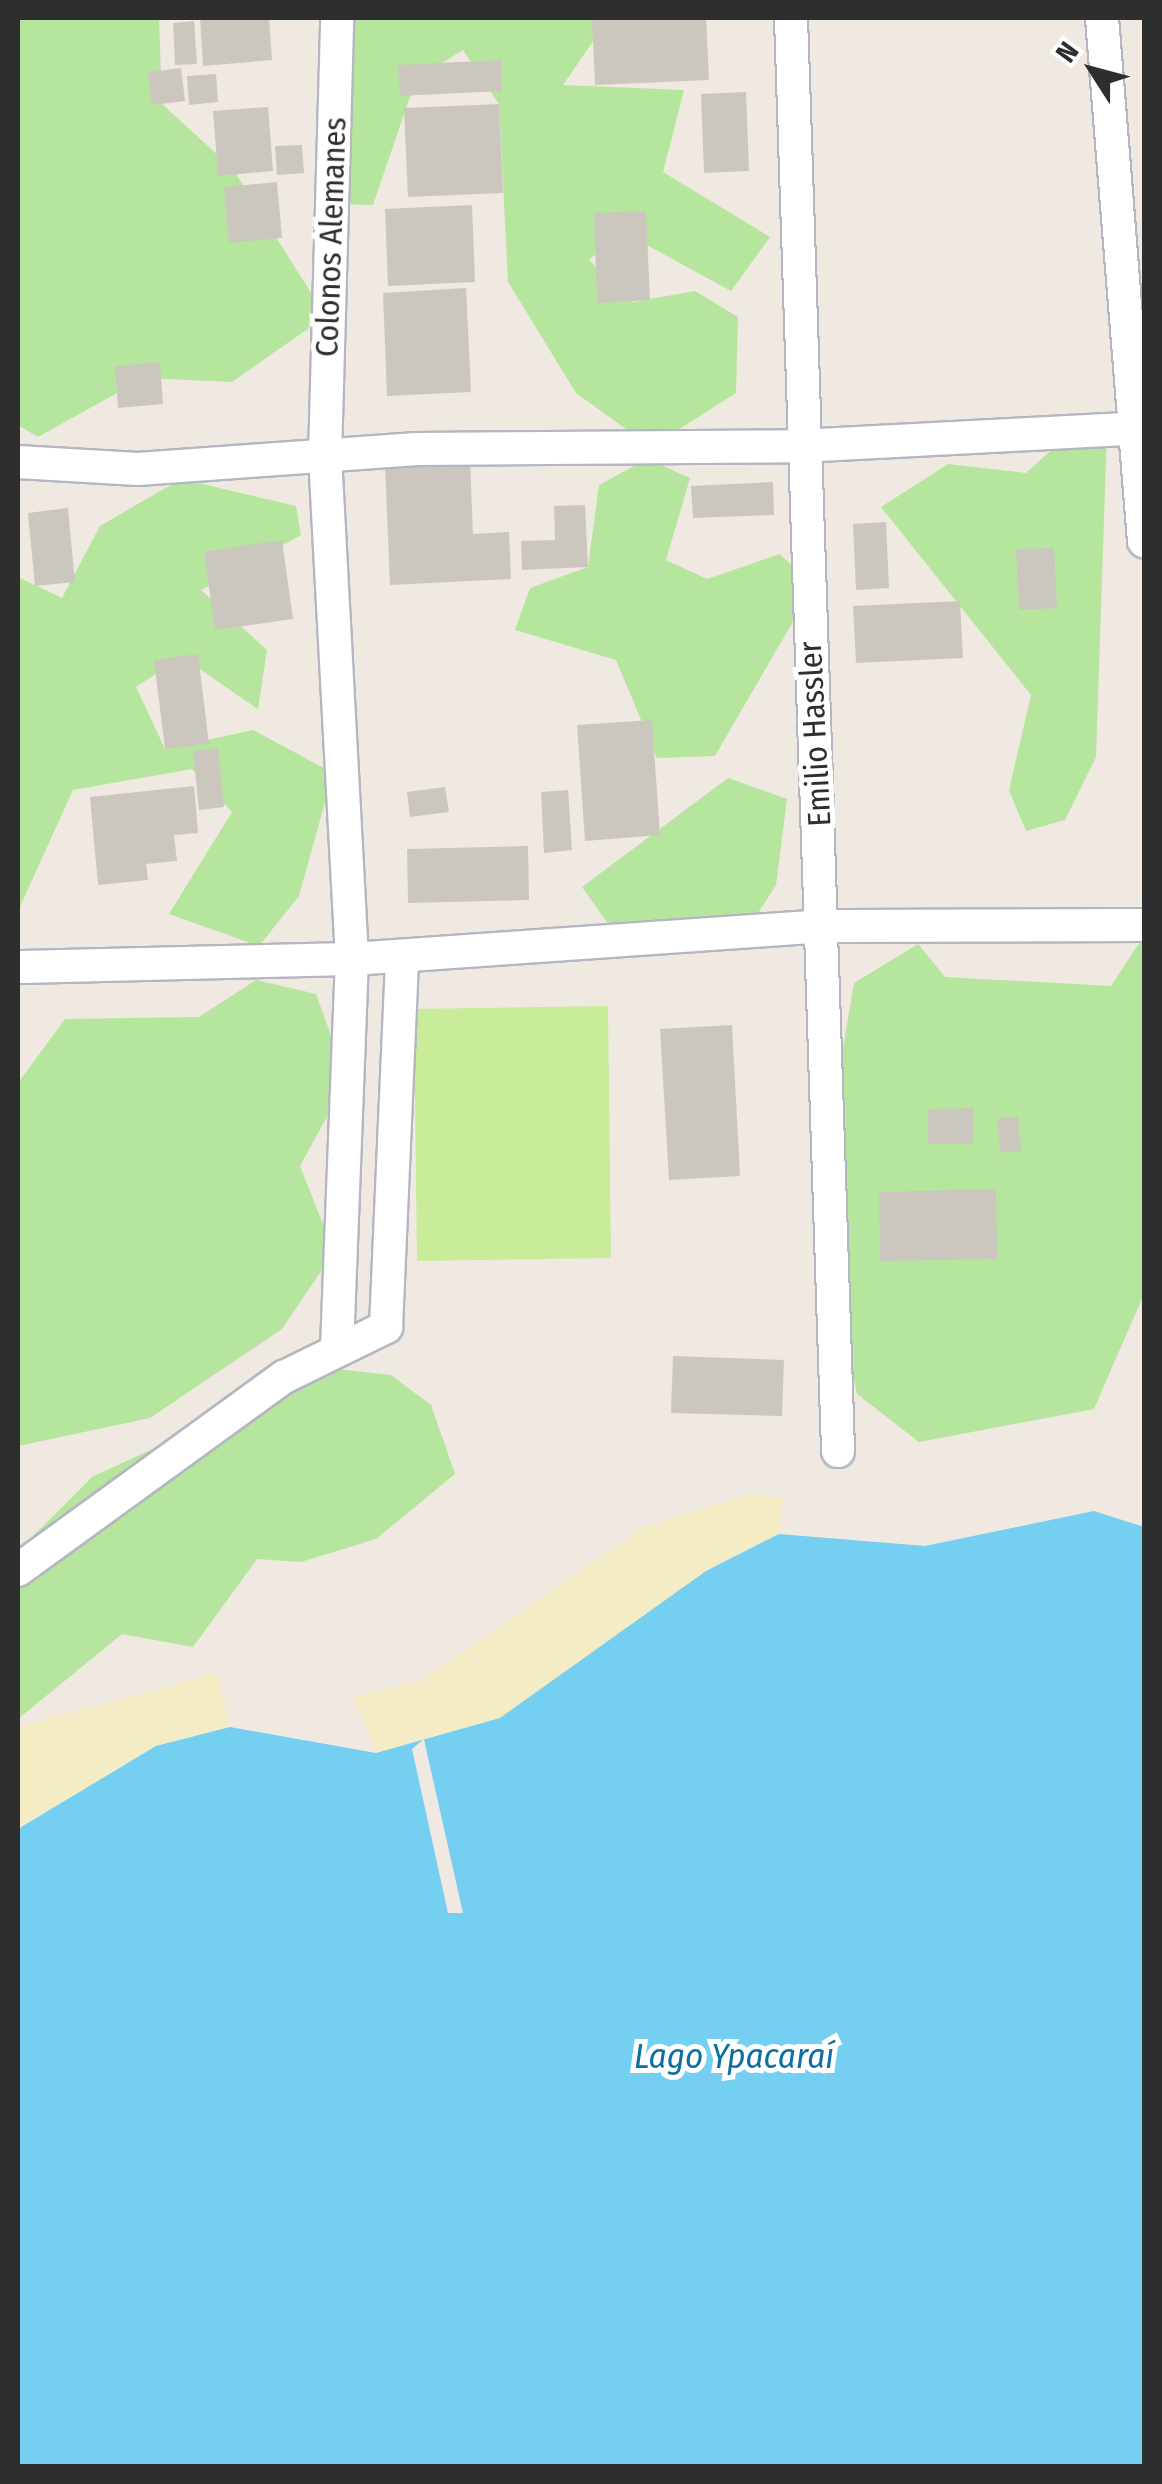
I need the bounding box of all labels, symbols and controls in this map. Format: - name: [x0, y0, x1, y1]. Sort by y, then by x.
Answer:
- north arrow: [1042, 20, 1142, 120]
- text: N: [1049, 36, 1086, 69]
- street label: Colonos Alemanes: [308, 116, 354, 358]
- street label: Emilio Hassler: [791, 640, 839, 828]
- water label: Lago Ypacaraí: [634, 2035, 834, 2077]

